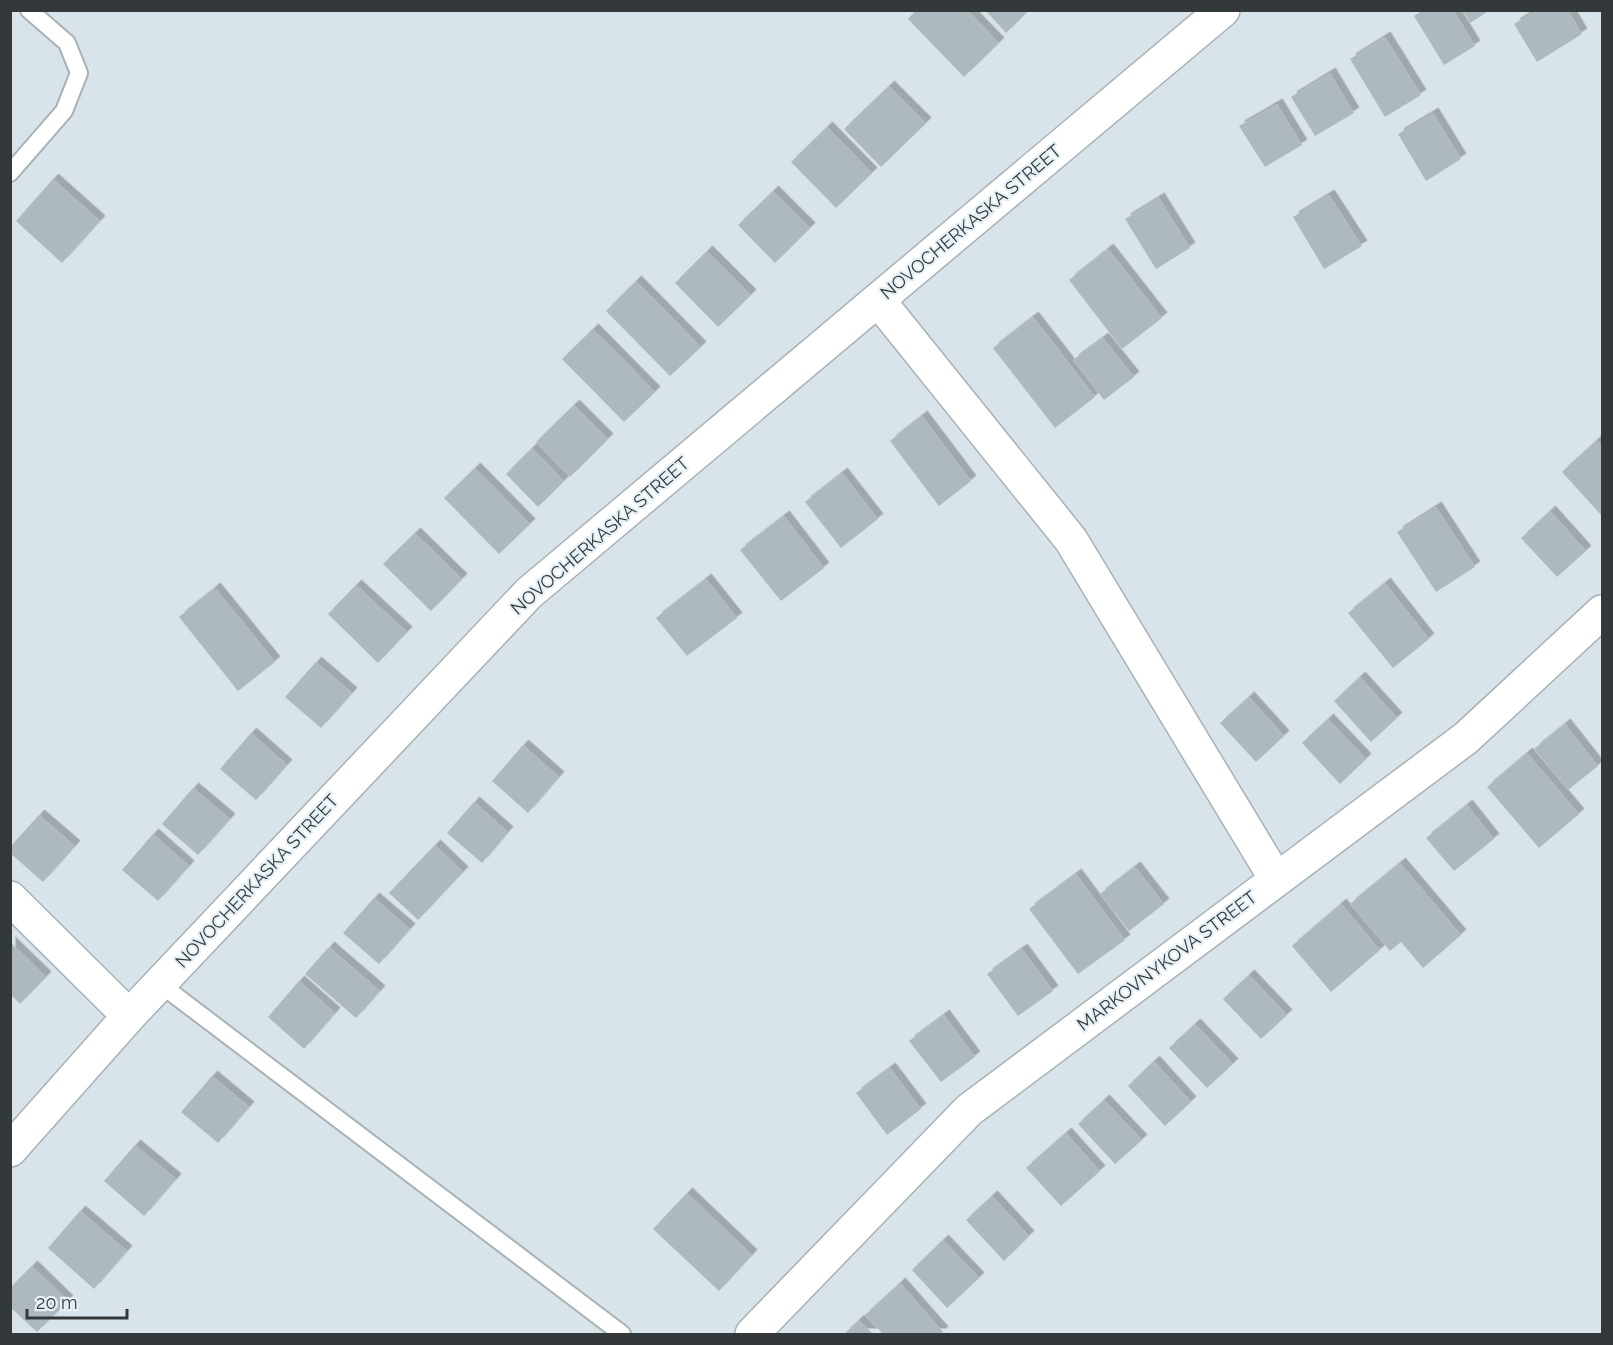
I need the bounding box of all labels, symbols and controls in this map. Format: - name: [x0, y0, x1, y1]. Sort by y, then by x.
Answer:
- street label: NOVOCHERKASKA STREET: [876, 140, 1065, 303]
- street label: NOVOCHERKASKA STREET: [506, 452, 693, 619]
- street label: NOVOCHERKASKA STREET: [171, 790, 343, 972]
- street label: MARKOVNYKOVA STREET: [1073, 886, 1261, 1035]
- scale bar: [27, 1282, 128, 1320]
- text: 20 m: [36, 1292, 78, 1313]

